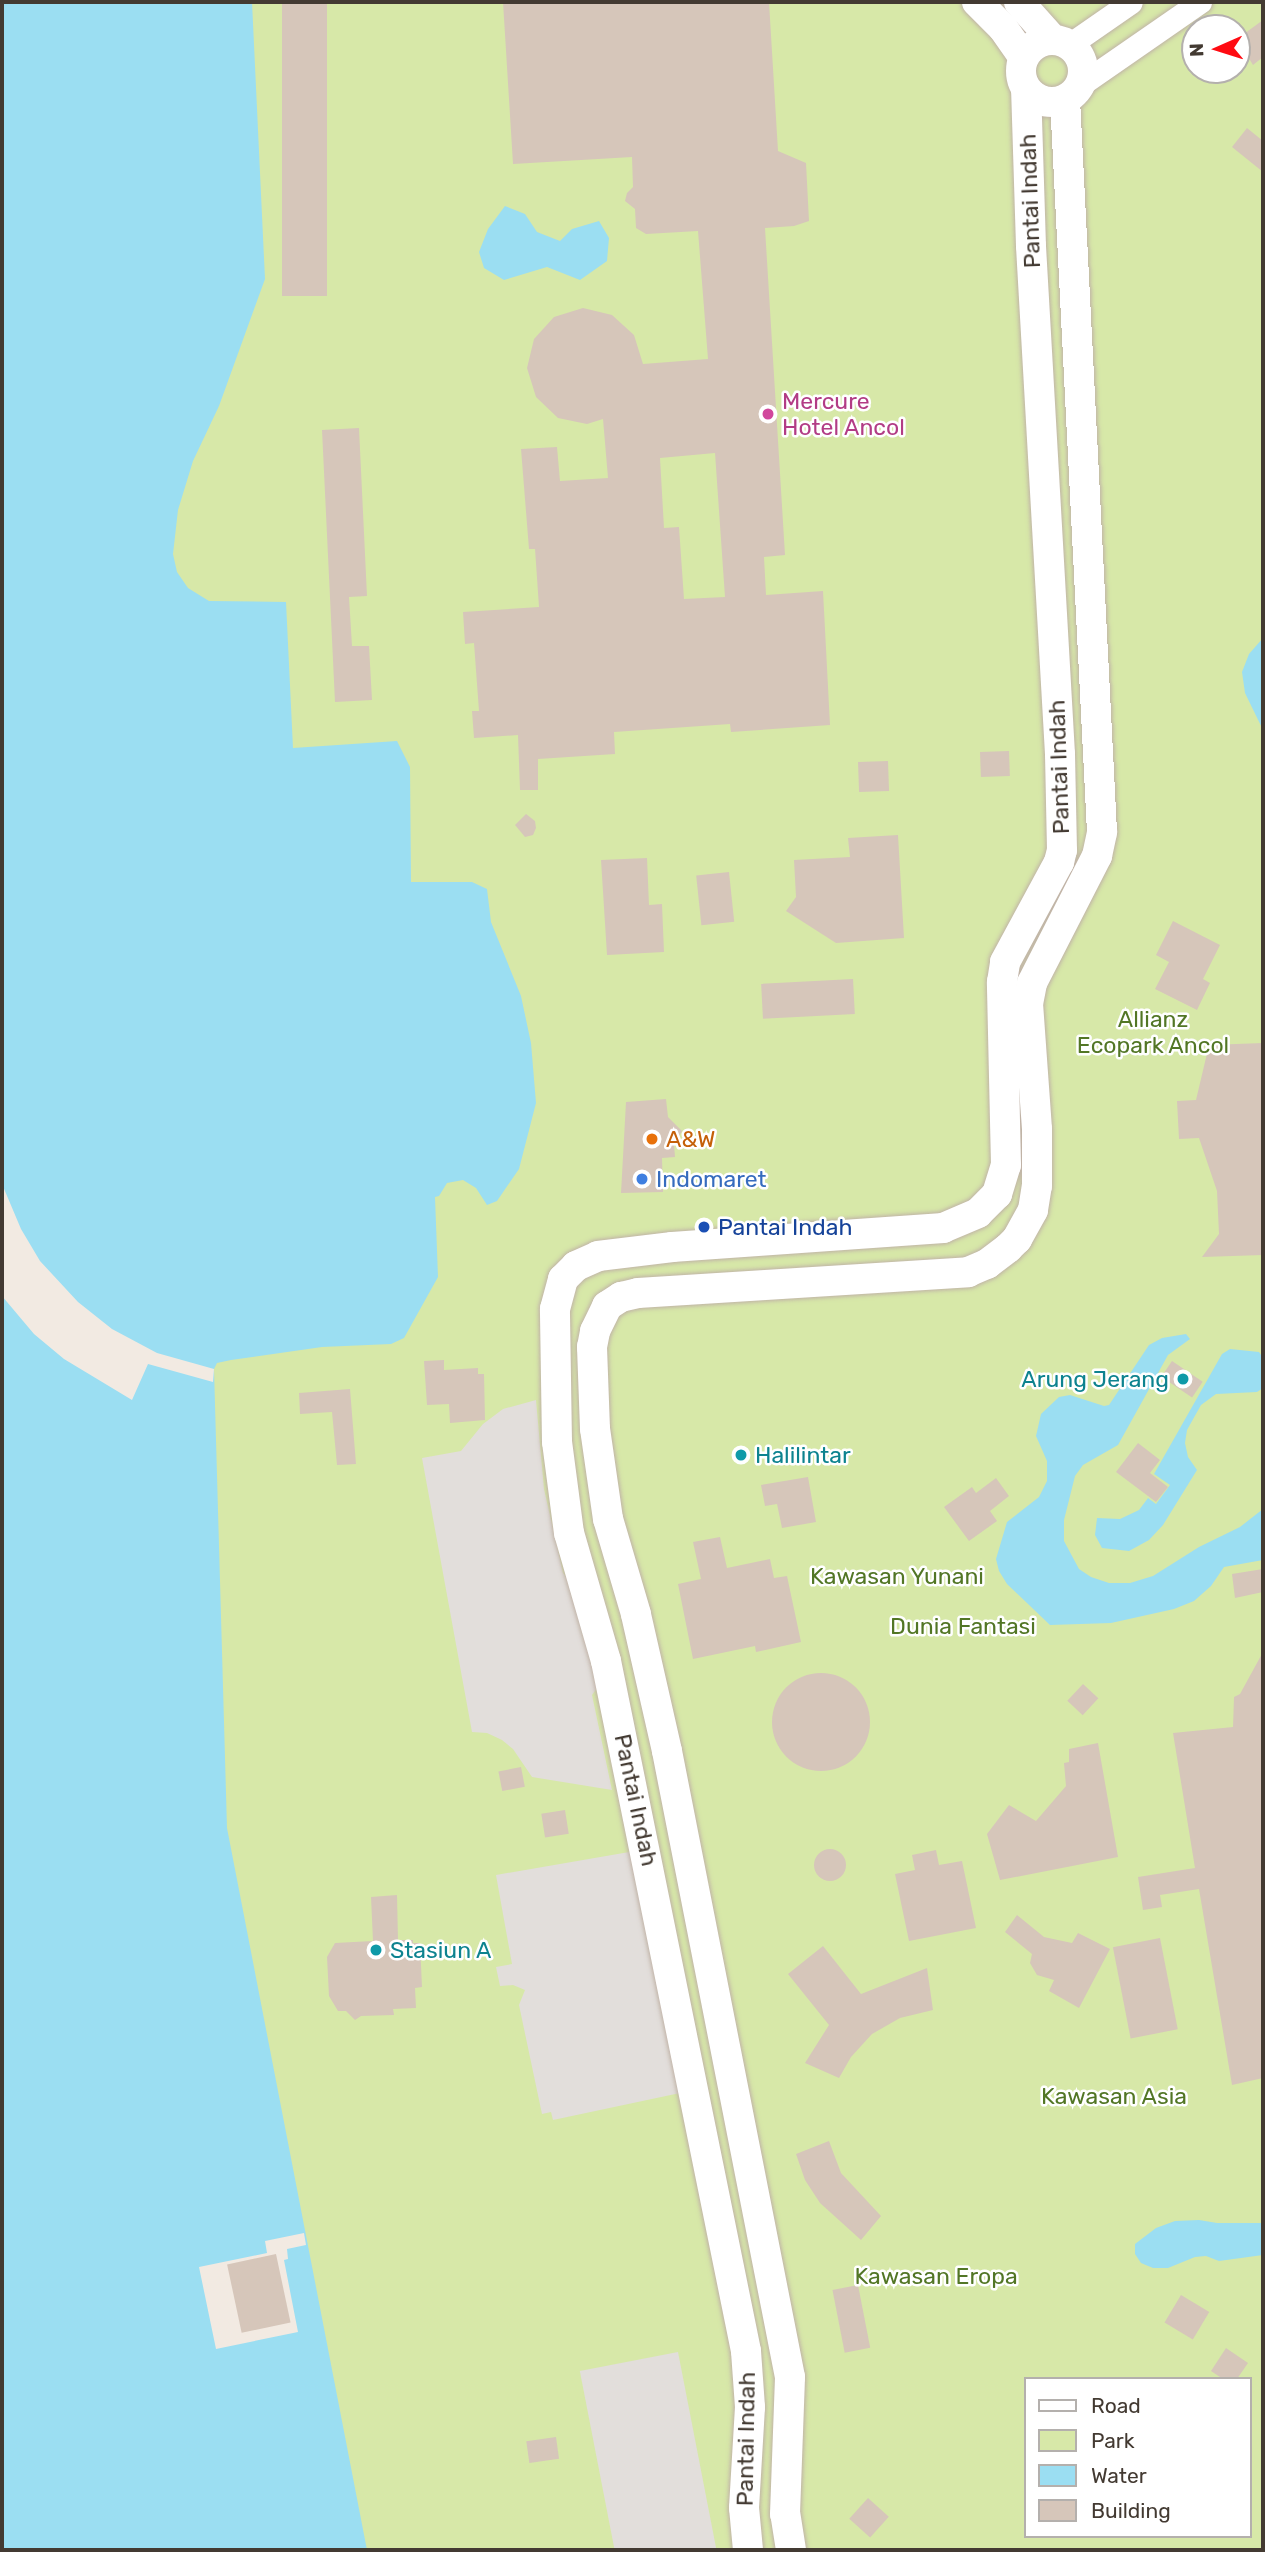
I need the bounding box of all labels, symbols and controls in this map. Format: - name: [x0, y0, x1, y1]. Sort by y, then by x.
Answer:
- north arrow: [1181, 14, 1251, 84]
- text: N: [1185, 43, 1208, 57]
- street label: Pantai Indah: [1014, 133, 1046, 269]
- place label: Mercure Hotel Ancol: [782, 387, 905, 441]
- marker: Mercure Hotel Ancol: [760, 406, 776, 422]
- street label: Pantai Indah: [1043, 699, 1075, 835]
- park label: Allianz Ecopark Ancol: [1076, 1005, 1230, 1059]
- place label: A&W: [666, 1125, 716, 1153]
- marker: A&W: [644, 1131, 660, 1147]
- place label: Indomaret: [656, 1165, 767, 1193]
- marker: Indomaret: [634, 1171, 650, 1187]
- place label: Pantai Indah: [718, 1213, 853, 1241]
- marker: Pantai Indah: [696, 1219, 712, 1235]
- place label: Arung Jerang: [1021, 1365, 1169, 1393]
- marker: Arung Jerang: [1175, 1371, 1191, 1387]
- place label: Halilintar: [755, 1441, 851, 1469]
- marker: Halilintar: [733, 1447, 749, 1463]
- park label: Kawasan Yunani: [810, 1562, 984, 1590]
- park label: Dunia Fantasi: [890, 1612, 1036, 1640]
- street label: Pantai Indah: [609, 1731, 663, 1869]
- place label: Stasiun A: [390, 1936, 492, 1964]
- marker: Stasiun A: [368, 1942, 384, 1958]
- park label: Kawasan Asia: [1041, 2082, 1187, 2110]
- park label: Kawasan Eropa: [854, 2262, 1018, 2290]
- street label: Pantai Indah: [731, 2372, 761, 2506]
- legend: [1024, 2377, 1251, 2538]
- text: Road: [1091, 2393, 1141, 2418]
- text: Park: [1091, 2428, 1135, 2453]
- text: Water: [1091, 2463, 1147, 2488]
- text: Building: [1091, 2498, 1171, 2523]

